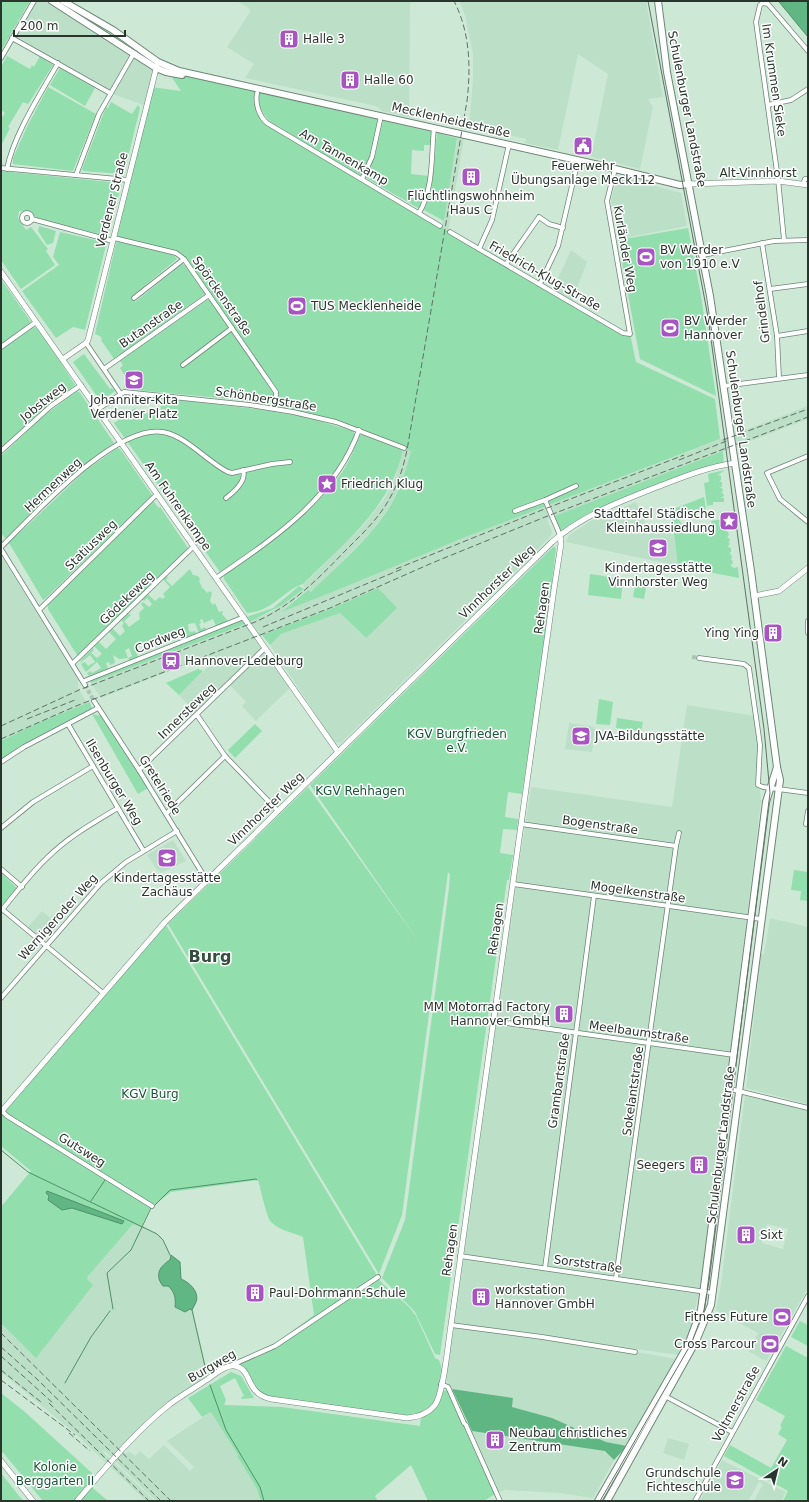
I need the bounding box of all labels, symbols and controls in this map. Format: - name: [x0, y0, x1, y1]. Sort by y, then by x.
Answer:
- scale bar: [14, 12, 125, 38]
- text: 200 m: [20, 19, 58, 33]
- street label: Im Krummen Sieke: [759, 23, 789, 137]
- building icon: Halle 3: [278, 28, 300, 50]
- street label: Schulenburger Landstraße: [665, 30, 709, 188]
- place label: Halle 3: [303, 32, 345, 46]
- building icon: Halle 60: [339, 69, 361, 91]
- place label: Halle 60: [364, 73, 414, 87]
- street label: Mecklenheidestraße: [390, 100, 512, 140]
- street label: Am Tannenkamp: [297, 126, 391, 188]
- public building icon: Feuerwehr Übungsanlage Meck112: [572, 135, 594, 157]
- street label: Verdener Straße: [93, 151, 131, 249]
- place label: Feuerwehr Übungsanlage Meck112: [511, 159, 655, 187]
- building icon: Flüchtlingswohnheim Haus C: [460, 166, 482, 188]
- street label: Alt-Vinnhorst: [719, 166, 797, 180]
- place label: Flüchtlingswohnheim Haus C: [407, 189, 535, 217]
- street label: Kurländer Weg: [610, 204, 640, 294]
- street label: Friedrich-Klug-Straße: [487, 238, 603, 314]
- place label: BV Werder von 1910 e.V: [660, 243, 740, 271]
- sports icon: BV Werder von 1910 e.V: [635, 246, 657, 268]
- street label: Spörckenstraße: [189, 254, 255, 338]
- street label: Grindelhof: [751, 279, 773, 344]
- sports icon: TUS Mecklenheide: [286, 295, 308, 317]
- street label: Butanstraße: [117, 297, 185, 351]
- place label: TUS Mecklenheide: [310, 299, 421, 313]
- place label: BV Werder Hannover: [684, 314, 747, 342]
- sports icon: BV Werder Hannover: [659, 317, 681, 339]
- street label: Schulenburger Landstraße: [723, 349, 759, 509]
- school or university icon: Johanniter-Kita Verdener Platz: [123, 369, 145, 391]
- street label: Jobstweg: [17, 379, 68, 425]
- street label: Schönbergstraße: [214, 384, 318, 414]
- place label: Johanniter-Kita Verdener Platz: [89, 393, 178, 421]
- street label: Hermenweg: [22, 455, 84, 515]
- street label: Am Fuhrenkampe: [142, 459, 214, 553]
- place icon: Friedrich Klug: [316, 473, 338, 495]
- place label: Friedrich Klug: [341, 477, 423, 491]
- place label: Stadttafel Städische Kleinhaussiedlung: [594, 507, 715, 535]
- place icon: Stadttafel Städische Kleinhaussiedlung: [718, 510, 740, 532]
- street label: Statiusweg: [62, 517, 120, 573]
- school or university icon: Kindertagesstätte Vinnhorster Weg: [647, 537, 669, 559]
- street label: Vinnhorster Weg: [456, 542, 538, 622]
- place label: Kindertagesstätte Vinnhorster Weg: [604, 561, 712, 589]
- street label: Gödekeweg: [97, 569, 157, 627]
- street label: Rehagen: [531, 581, 553, 635]
- building icon: Ying Ying: [762, 622, 784, 644]
- street label: Cordweg: [133, 624, 187, 656]
- place label: Ying Ying: [703, 626, 759, 640]
- station icon: Hannover-Ledeburg: [160, 650, 182, 672]
- place label: Hannover-Ledeburg: [185, 654, 303, 668]
- street label: Innersteweg: [155, 680, 219, 742]
- school or university icon: JVA-Bildungsstätte: [570, 725, 592, 747]
- park label: KGV Burgfrieden e.V.: [407, 727, 507, 755]
- place label: JVA-Bildungsstätte: [594, 729, 705, 743]
- street label: Ilsenburger Weg: [83, 736, 145, 828]
- street label: Gretelriede: [136, 753, 184, 817]
- street label: Vinnhorster Weg: [225, 769, 307, 849]
- park label: KGV Rehhagen: [315, 784, 405, 798]
- street label: Bogenstraße: [561, 813, 639, 837]
- school or university icon: Kindertagesstätte Zachäus: [156, 847, 178, 869]
- street label: Wernigeroder Weg: [16, 871, 100, 963]
- place label: Kindertagesstätte Zachäus: [113, 871, 221, 899]
- street label: Mogelkenstraße: [590, 878, 686, 906]
- street label: Rehagen: [485, 902, 507, 956]
- district label: Burg: [189, 947, 231, 966]
- place label: MM Motorrad Factory Hannover GmbH: [423, 1000, 550, 1028]
- building icon: MM Motorrad Factory Hannover GmbH: [553, 1003, 575, 1025]
- street label: Meelbaumstraße: [588, 1018, 690, 1046]
- street label: Grambartstraße: [545, 1032, 573, 1130]
- street label: Sokelantstraße: [620, 1045, 646, 1137]
- street label: Schulenburger Landstraße: [704, 1065, 738, 1225]
- park label: KGV Burg: [121, 1087, 179, 1101]
- street label: Gutsweg: [56, 1130, 108, 1170]
- building icon: Seegers: [688, 1154, 710, 1176]
- place label: Seegers: [636, 1158, 685, 1172]
- street label: Rehagen: [439, 1223, 461, 1277]
- building icon: Sixt: [735, 1224, 757, 1246]
- place label: Sixt: [760, 1228, 783, 1242]
- street label: Sorststraße: [553, 1252, 623, 1276]
- building icon: Paul-Dohrmann-Schule: [244, 1282, 266, 1304]
- place label: workstation Hannover GmbH: [495, 1283, 595, 1311]
- place label: Paul-Dohrmann-Schule: [269, 1286, 406, 1300]
- building icon: workstation Hannover GmbH: [470, 1286, 492, 1308]
- sports icon: Fitness Future: [771, 1306, 793, 1328]
- place label: Fitness Future: [684, 1310, 768, 1324]
- sports icon: Cross Parcour: [759, 1333, 781, 1355]
- place label: Cross Parcour: [674, 1337, 756, 1351]
- street label: Burgweg: [186, 1347, 238, 1385]
- street label: Voltmerstraße: [709, 1363, 763, 1445]
- place label: Neubau christliches Zentrum: [509, 1426, 627, 1454]
- building icon: Neubau christliches Zentrum: [484, 1429, 506, 1451]
- north arrow: [757, 1450, 797, 1490]
- text: N: [775, 1454, 790, 1470]
- park label: Kolonie Berggarten II: [16, 1460, 94, 1488]
- place label: Grundschule Fichteschule: [645, 1466, 721, 1494]
- school or university icon: Grundschule Fichteschule: [724, 1469, 746, 1491]

